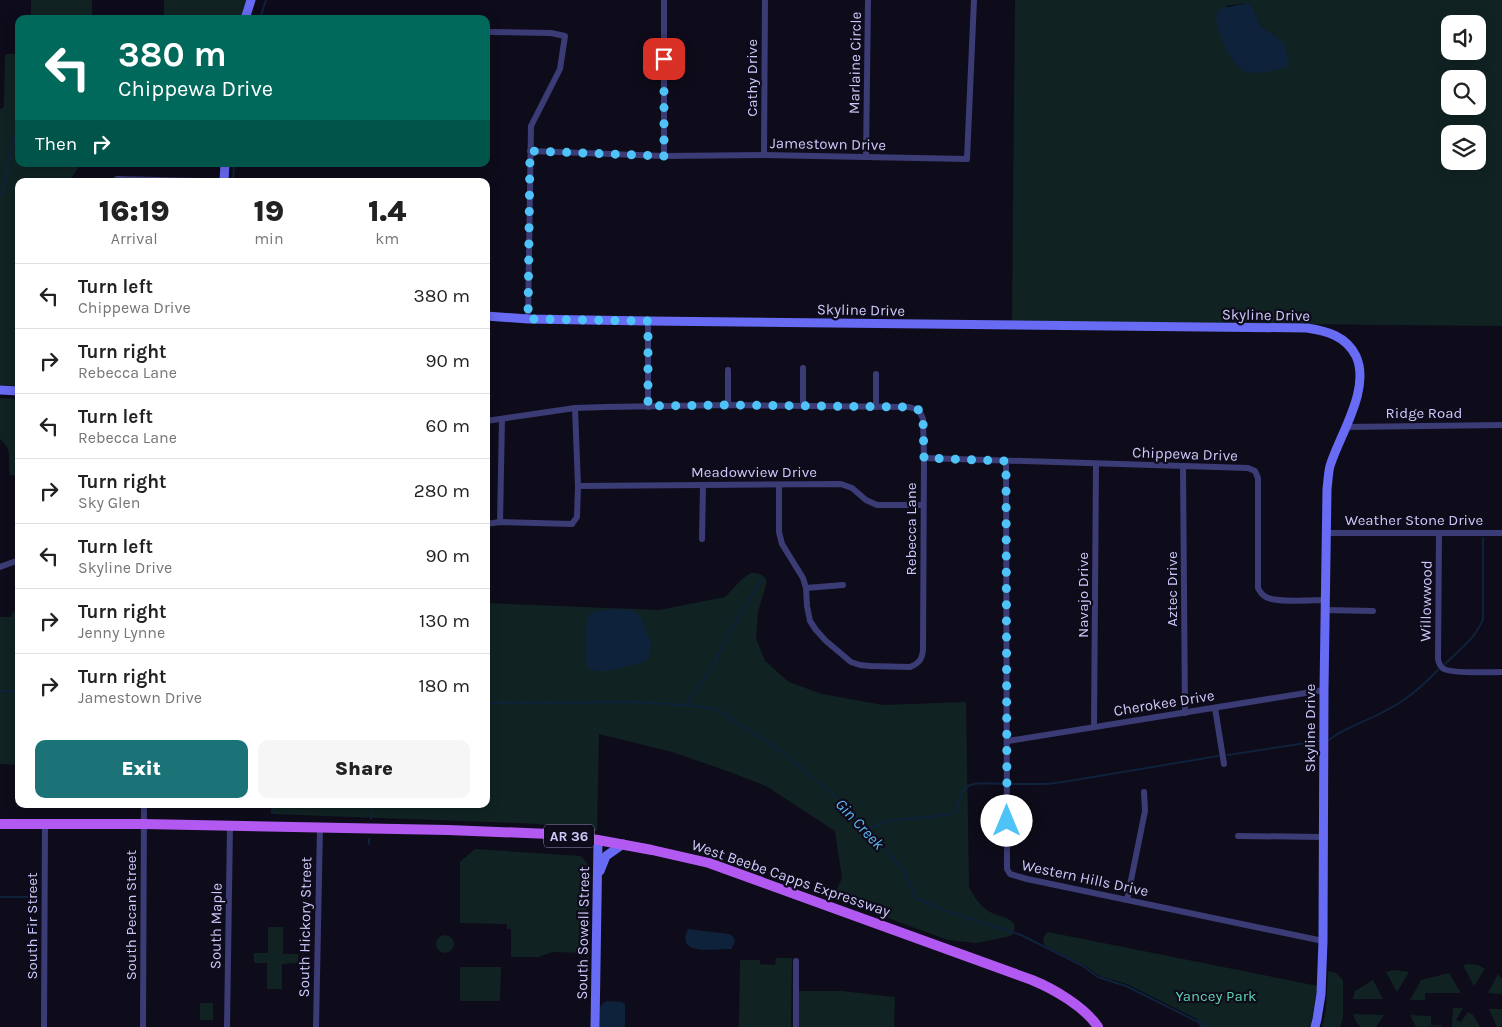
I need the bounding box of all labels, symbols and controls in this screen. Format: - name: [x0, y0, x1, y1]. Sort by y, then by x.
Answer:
- street label: Marlaine Circle: [845, 12, 865, 114]
- map controls: [1441, 15, 1486, 170]
- button: sound: [1441, 15, 1486, 60]
- text: 380 m: [118, 34, 227, 75]
- icon: left: [35, 35, 100, 100]
- pin: [643, 38, 685, 80]
- street label: Cathy Drive: [743, 39, 761, 117]
- icon: arrive: [650, 45, 678, 73]
- button: search: [1441, 70, 1486, 115]
- text: Chippewa Drive: [118, 76, 273, 102]
- button: layers: [1441, 125, 1486, 170]
- icon: right: [87, 130, 115, 158]
- text: Then: [35, 133, 77, 155]
- street label: Jamestown Drive: [770, 134, 886, 154]
- text: 16:19: [99, 193, 170, 229]
- text: 19: [253, 193, 284, 229]
- text: 1.4: [368, 193, 406, 229]
- text: Arrival: [111, 229, 158, 248]
- text: min: [254, 229, 284, 248]
- text: km: [375, 229, 399, 248]
- text: Turn left: [78, 276, 153, 298]
- icon: left: [35, 282, 63, 310]
- text: 380 m: [414, 285, 470, 307]
- text: Chippewa Drive: [78, 298, 191, 317]
- street label: Skyline Drive: [817, 300, 905, 320]
- street label: Skyline Drive: [1222, 305, 1310, 325]
- text: Turn right: [78, 341, 167, 363]
- icon: right: [35, 347, 63, 375]
- text: 90 m: [425, 350, 470, 372]
- text: Rebecca Lane: [78, 363, 177, 382]
- street label: Ridge Road: [1386, 404, 1462, 422]
- text: Turn left: [78, 406, 153, 428]
- icon: left: [35, 412, 63, 440]
- text: 60 m: [426, 415, 470, 437]
- text: Rebecca Lane: [78, 428, 177, 447]
- street label: Chippewa Drive: [1132, 443, 1238, 465]
- street label: Meadowview Drive: [691, 463, 817, 481]
- text: Turn right: [78, 471, 167, 493]
- icon: right: [35, 477, 63, 505]
- text: 280 m: [414, 480, 470, 502]
- street label: Rebecca Lane: [902, 483, 920, 575]
- text: Sky Glen: [78, 493, 140, 512]
- street label: Weather Stone Drive: [1345, 511, 1483, 529]
- text: Turn left: [78, 536, 153, 558]
- icon: left: [35, 542, 63, 570]
- text: 90 m: [425, 545, 470, 567]
- street label: Aztec Drive: [1163, 551, 1181, 627]
- street label: Navajo Drive: [1074, 552, 1092, 638]
- text: Skyline Drive: [78, 558, 172, 577]
- street label: Willowwood: [1416, 560, 1436, 642]
- text: Turn right: [78, 601, 167, 623]
- icon: right: [35, 607, 63, 635]
- text: 130 m: [419, 610, 470, 632]
- text: Jenny Lynne: [78, 623, 165, 642]
- text: Turn right: [78, 666, 167, 688]
- icon: right: [35, 672, 63, 700]
- text: 180 m: [418, 675, 470, 697]
- street label: Skyline Drive: [1301, 684, 1319, 772]
- street label: Cherokee Drive: [1112, 686, 1216, 720]
- text: Jamestown Drive: [78, 688, 202, 707]
- button: Exit: [35, 740, 248, 798]
- button: Share: [258, 740, 470, 798]
- water label: Gin Creek: [832, 794, 889, 854]
- position arrow: [980, 794, 1032, 846]
- road number: AR 36: [544, 824, 594, 848]
- street label: West Beebe Capps Expressway: [689, 835, 893, 921]
- street label: South Pecan Street: [122, 849, 140, 980]
- street label: South Hickory Street: [295, 856, 315, 997]
- street label: Western Hills Drive: [1020, 856, 1150, 900]
- street label: South Sowell Street: [573, 866, 593, 1000]
- street label: South Fir Street: [23, 872, 41, 980]
- street label: South Maple: [206, 883, 226, 969]
- park label: Yancey Park: [1175, 987, 1257, 1005]

